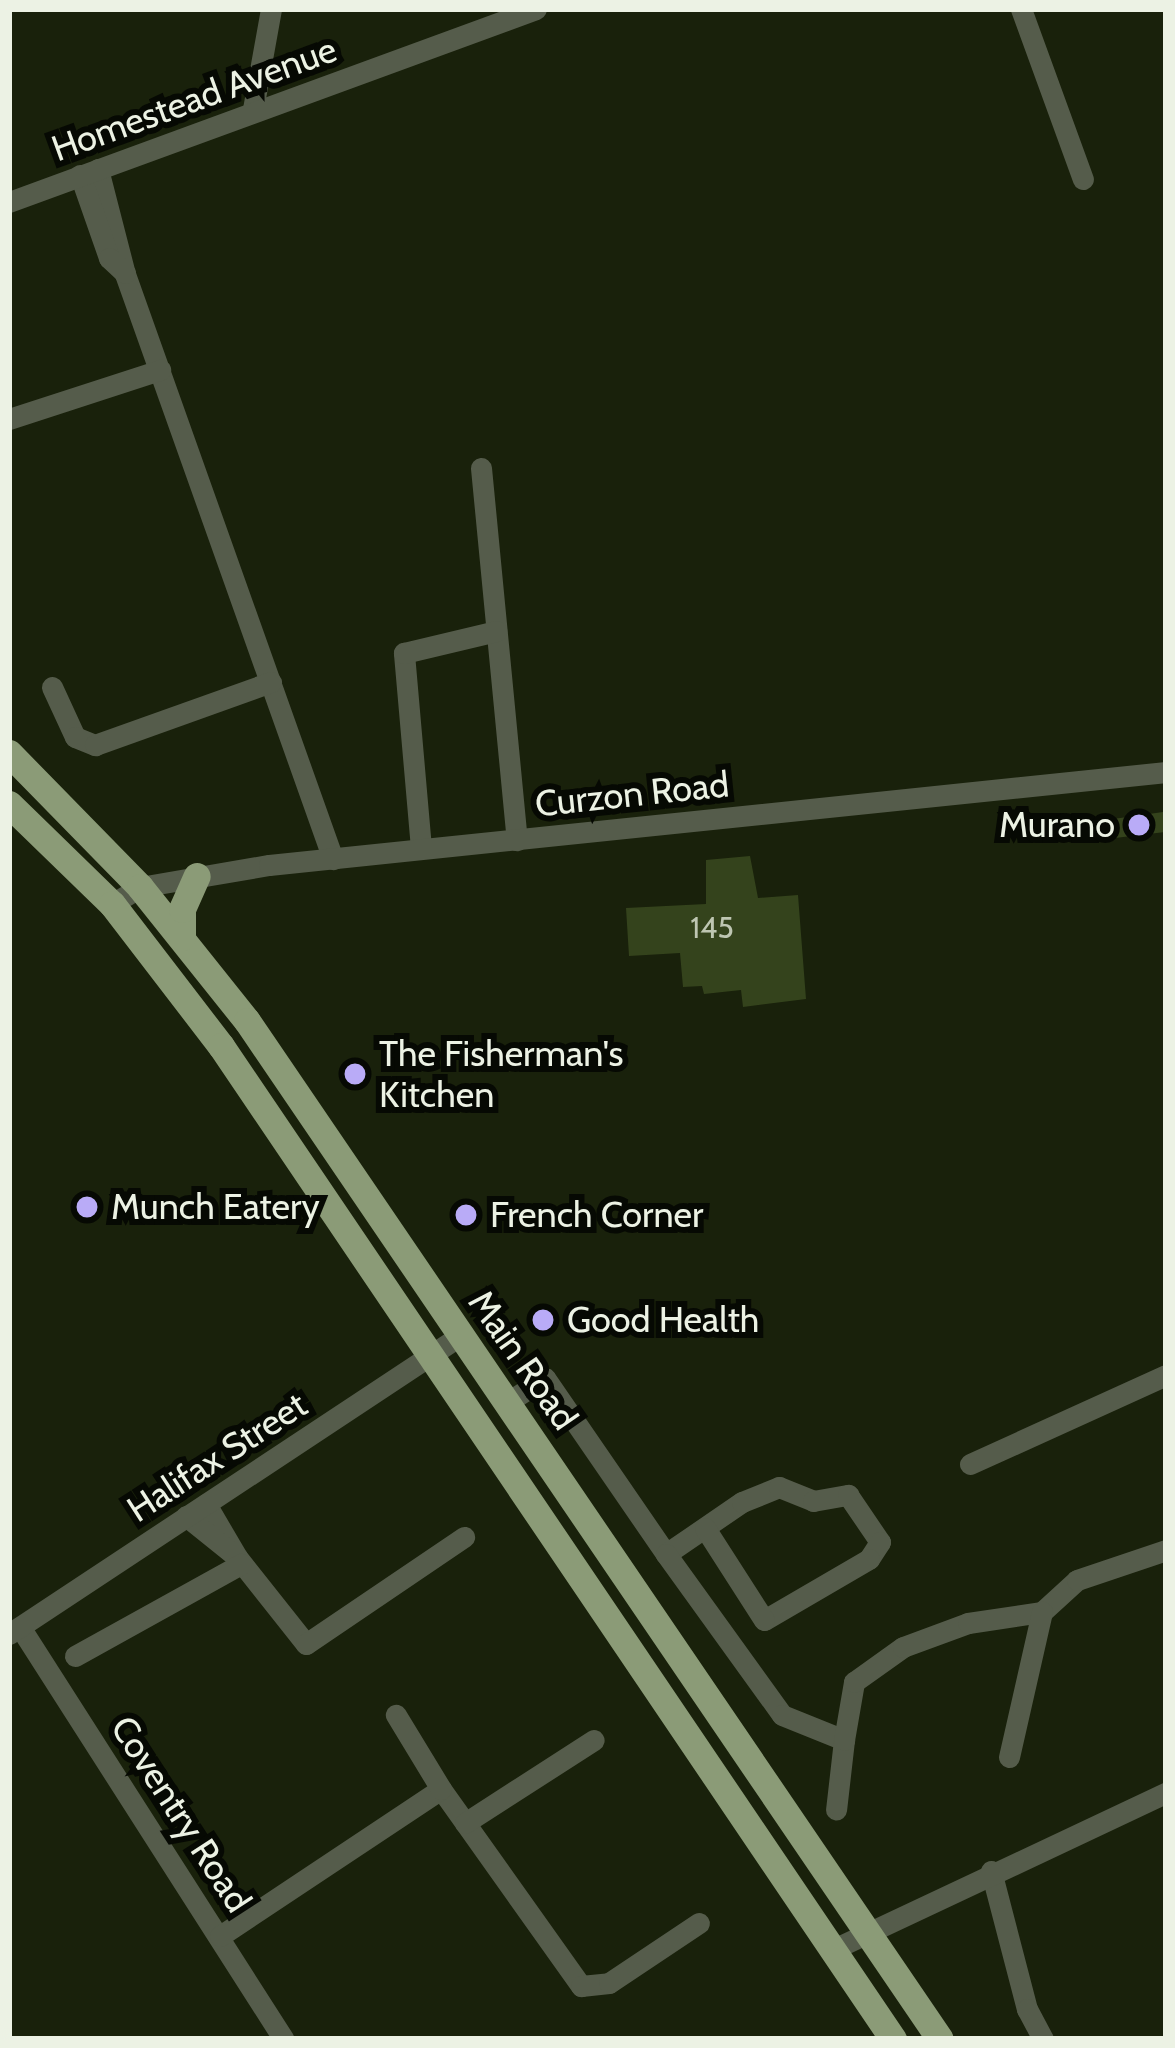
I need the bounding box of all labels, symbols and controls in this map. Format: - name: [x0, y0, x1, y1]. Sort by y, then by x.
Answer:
- street label: Homestead Avenue: [46, 27, 342, 171]
- street label: Curzon Road: [533, 762, 731, 826]
- place label: Murano: [999, 803, 1115, 847]
- marker: Murano: [1126, 812, 1152, 838]
- house number: 145: [690, 910, 734, 946]
- place label: The Fisherman's Kitchen: [379, 1031, 623, 1116]
- marker: The Fisherman's Kitchen: [342, 1061, 368, 1087]
- place label: Munch Eatery: [111, 1185, 320, 1229]
- place label: French Corner: [490, 1193, 703, 1237]
- marker: Munch Eatery: [74, 1194, 100, 1220]
- marker: French Corner: [453, 1202, 479, 1228]
- street label: Main Road: [459, 1282, 587, 1438]
- place label: Good Health: [567, 1298, 759, 1342]
- marker: Good Health: [530, 1307, 556, 1333]
- street label: Halifax Street: [119, 1383, 315, 1531]
- street label: Coventry Road: [102, 1708, 260, 1920]

